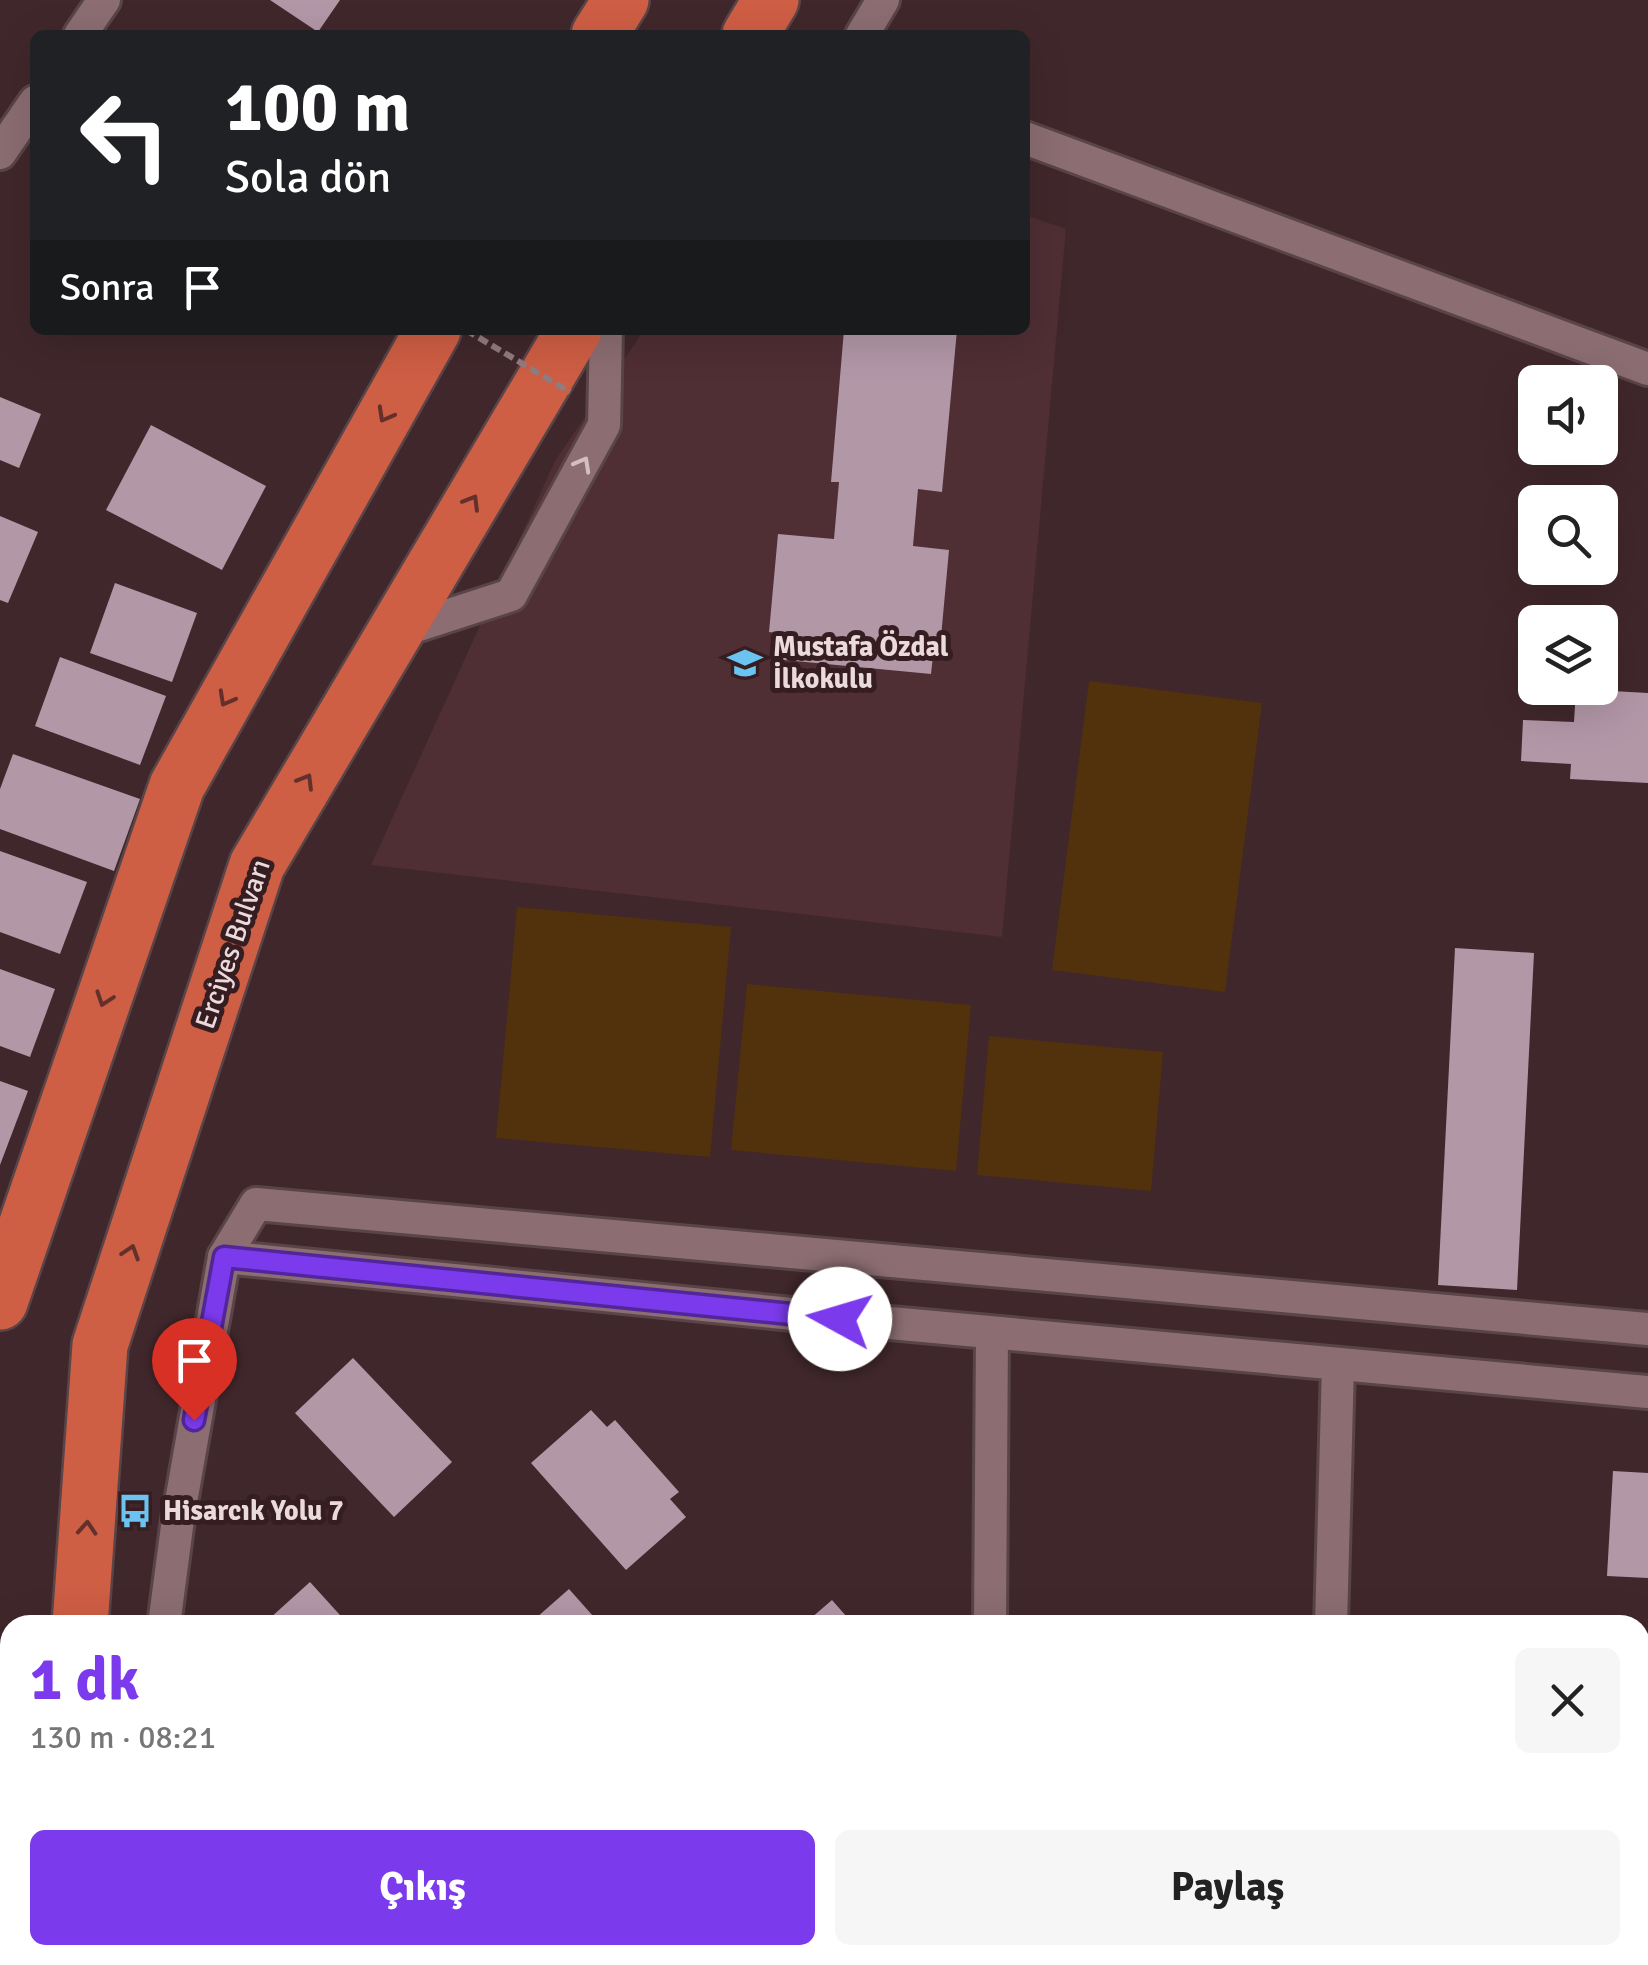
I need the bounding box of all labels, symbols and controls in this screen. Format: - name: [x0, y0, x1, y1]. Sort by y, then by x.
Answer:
- text: 100 m: [225, 64, 410, 150]
- icon: left: [60, 70, 190, 200]
- text: Sola dön: [225, 150, 391, 205]
- icon: arrive: [175, 260, 230, 315]
- text: Sonra: [60, 264, 155, 311]
- map controls: [1518, 365, 1618, 705]
- button: sound: [1518, 365, 1618, 465]
- one-way arrow: [378, 404, 398, 422]
- one-way arrow: [570, 457, 590, 475]
- button: search: [1518, 485, 1618, 585]
- one-way arrow: [460, 495, 479, 513]
- button: layers: [1518, 605, 1618, 705]
- place label: Mustafa Özdal İlkokulu: [773, 630, 949, 696]
- school or university icon: Mustafa Özdal İlkokulu: [726, 644, 764, 682]
- one-way arrow: [219, 688, 239, 706]
- one-way arrow: [294, 774, 313, 792]
- street label: Erciyes Bulvarı: [188, 855, 278, 1033]
- one-way arrow: [96, 989, 116, 1006]
- one-way arrow: [119, 1244, 139, 1261]
- position arrow: [788, 1267, 892, 1371]
- pin: [152, 1318, 237, 1421]
- icon: arrive: [167, 1333, 222, 1388]
- bus stop icon: Hisarcık Yolu 7: [116, 1492, 154, 1530]
- place label: Hisarcık Yolu 7: [163, 1494, 344, 1528]
- one-way arrow: [76, 1519, 98, 1535]
- text: 1 dk: [30, 1643, 139, 1717]
- button: close: [1515, 1648, 1620, 1753]
- text: 130 m · 08:21: [30, 1718, 216, 1757]
- button: Çıkış: [30, 1830, 815, 1945]
- button: Paylaş: [835, 1830, 1620, 1945]

